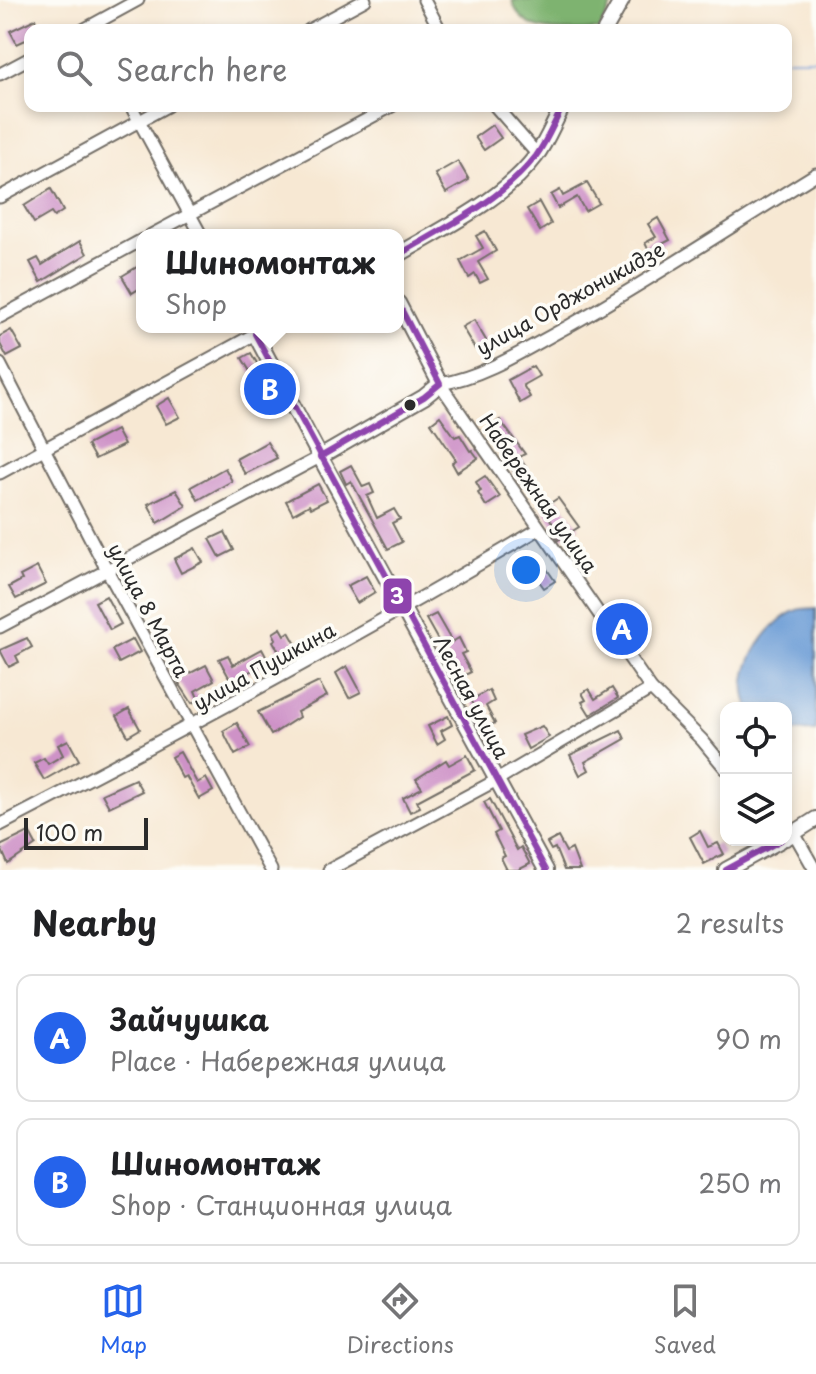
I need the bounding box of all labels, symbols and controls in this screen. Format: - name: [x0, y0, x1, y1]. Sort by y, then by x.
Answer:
- search box: [24, 24, 792, 112]
- icon: search: [52, 46, 96, 90]
- text: Search here: [116, 46, 288, 91]
- popup: [136, 229, 404, 333]
- street label: улица Орджоникидзе: [470, 234, 670, 362]
- text: Шиномонтаж: [165, 239, 375, 284]
- text: Shop: [165, 284, 227, 323]
- pin: B: [244, 359, 296, 419]
- unlabelled marker: [402, 397, 418, 413]
- street label: Набережная улица: [473, 407, 606, 579]
- street label: улица 8 Марта: [101, 538, 197, 683]
- your location: [506, 550, 546, 590]
- line badge: 3: [382, 577, 413, 615]
- text: 3: [390, 578, 404, 611]
- pin: A: [596, 599, 648, 659]
- street label: улица Пушкина: [187, 614, 341, 718]
- street label: Лесная улица: [427, 630, 517, 764]
- map controls: [720, 702, 792, 846]
- button: locate: [720, 702, 792, 774]
- button: layers: [720, 774, 792, 846]
- scale bar: [24, 814, 148, 850]
- text: 100 m: [36, 815, 103, 848]
- text: Nearby: [32, 896, 157, 948]
- text: 2 results: [676, 903, 784, 942]
- text: Зайчушка: [110, 996, 269, 1041]
- text: A: [50, 1019, 70, 1058]
- text: 90 m: [715, 1019, 782, 1058]
- text: Place · Набережная улица: [110, 1041, 446, 1080]
- text: Шиномонтаж: [110, 1140, 320, 1185]
- text: B: [51, 1163, 69, 1202]
- text: 250 m: [698, 1163, 782, 1202]
- text: Shop · Станционная улица: [110, 1185, 452, 1224]
- tab: Map: [100, 1279, 147, 1360]
- tab: Directions: [347, 1279, 454, 1360]
- tab: Saved: [654, 1279, 716, 1360]

